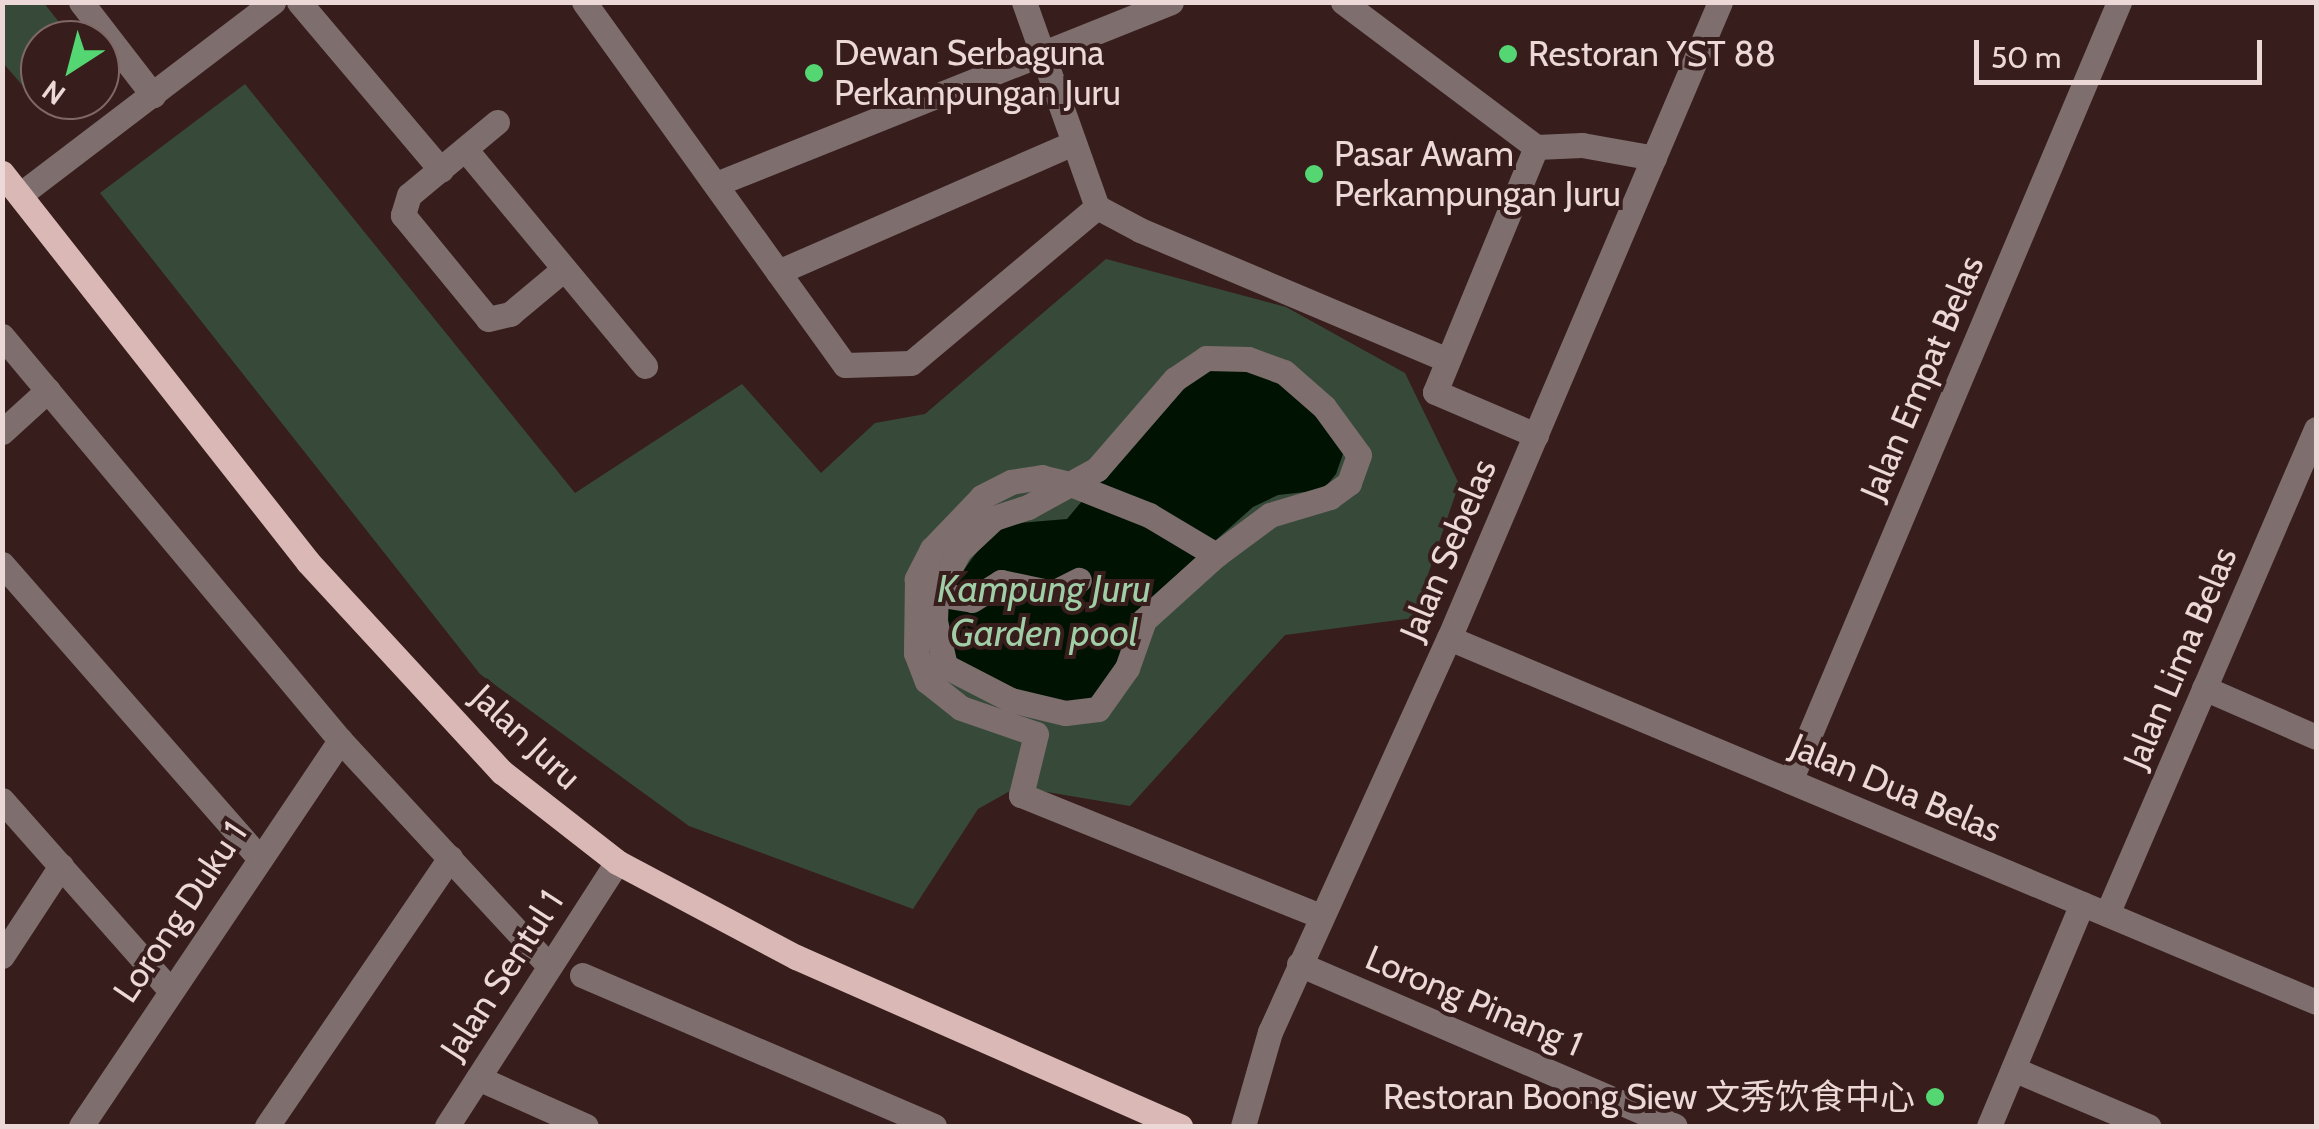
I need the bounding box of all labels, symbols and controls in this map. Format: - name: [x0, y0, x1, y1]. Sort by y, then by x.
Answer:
- north arrow: [20, 20, 120, 120]
- scale bar: [1979, 20, 2266, 82]
- place label: Dewan Serbaguna Perkampungan Juru: [834, 32, 1121, 114]
- place label: Restoran YST 88: [1528, 33, 1776, 75]
- text: 50 m: [1991, 39, 2061, 76]
- marker: Restoran YST 88: [1497, 43, 1519, 65]
- marker: Dewan Serbaguna Perkampungan Juru: [803, 62, 825, 84]
- text: N: [36, 73, 72, 112]
- place label: Pasar Awam Perkampungan Juru: [1334, 133, 1621, 215]
- marker: Pasar Awam Perkampungan Juru: [1303, 163, 1325, 185]
- street label: Jalan Empat Belas: [1852, 249, 1992, 507]
- street label: Jalan Sebelas: [1391, 453, 1505, 647]
- street label: Jalan Lima Belas: [2114, 541, 2246, 775]
- water label: Kampung Juru Garden pool: [937, 566, 1151, 656]
- street label: Jalan Juru: [463, 676, 589, 798]
- street label: Jalan Dua Belas: [1784, 725, 2008, 851]
- street label: Lorong Duku 1: [104, 814, 256, 1010]
- street label: Jalan Sentul 1: [432, 883, 572, 1067]
- street label: Lorong Pinang 1: [1359, 937, 1589, 1065]
- place label: Restoran Boong Siew 文秀饮食中心: [1383, 1076, 1915, 1118]
- marker: Restoran Boong Siew 文秀饮食中心: [1924, 1086, 1946, 1108]

